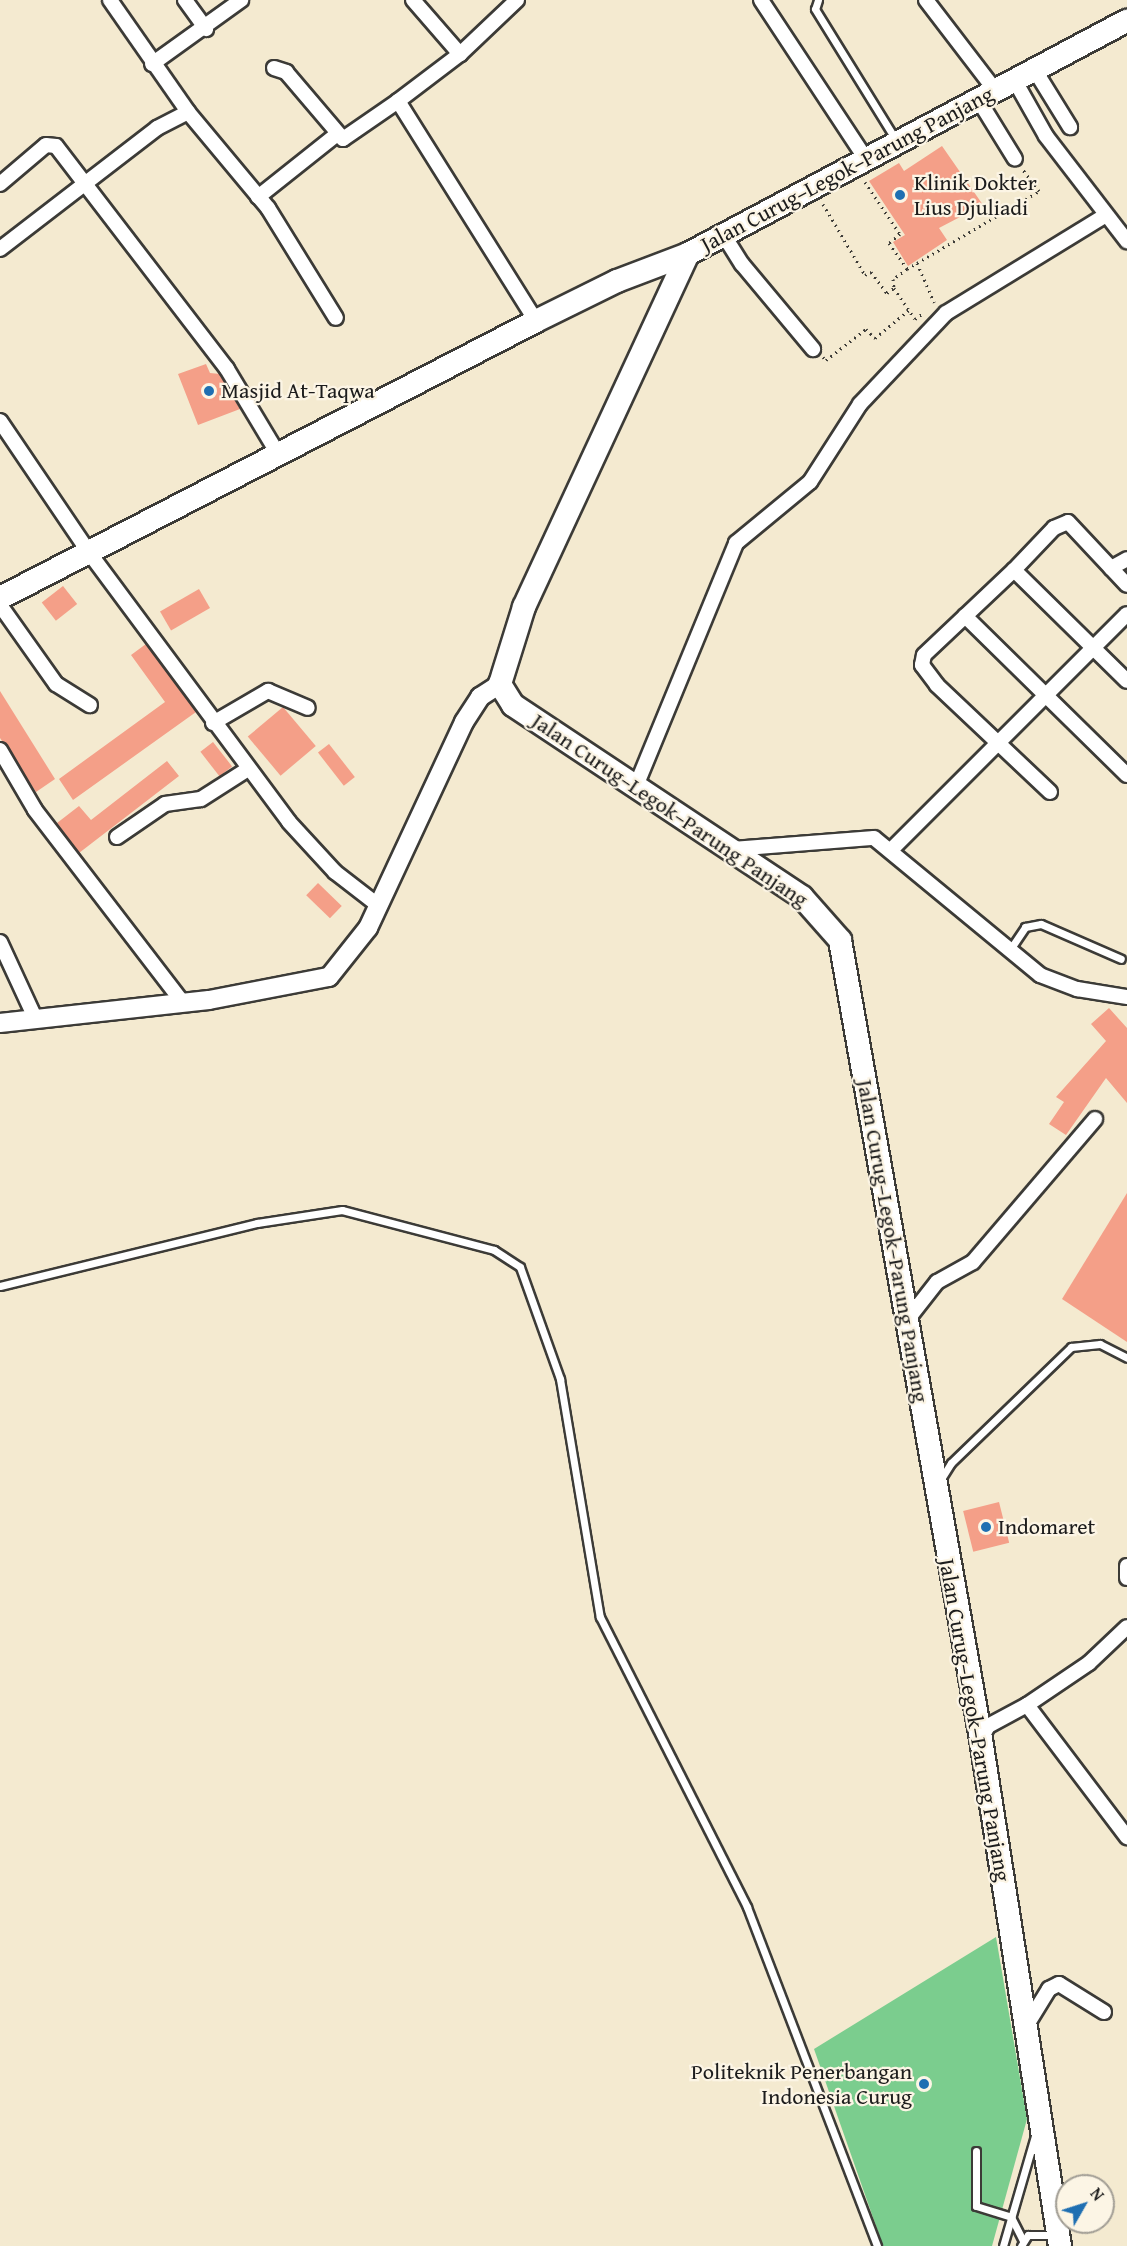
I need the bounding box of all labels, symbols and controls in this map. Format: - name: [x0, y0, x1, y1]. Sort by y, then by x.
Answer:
- street label: Jalan Curug–Legok–Parung Panjang: [696, 80, 998, 258]
- place label: Klinik Dokter Lius Djuliadi: [914, 169, 1037, 220]
- marker: Klinik Dokter Lius Djuliadi: [891, 186, 909, 204]
- place label: Masjid At-Taqwa: [221, 378, 375, 404]
- marker: Masjid At-Taqwa: [202, 384, 216, 398]
- street label: Jalan Curug–Legok–Parung Panjang: [527, 707, 813, 913]
- street label: Jalan Curug–Legok–Parung Panjang: [852, 1077, 934, 1405]
- place label: Indomaret: [998, 1514, 1095, 1540]
- marker: Indomaret: [979, 1520, 993, 1534]
- street label: Jalan Curug–Legok–Parung Panjang: [934, 1556, 1016, 1884]
- place label: Politeknik Penerbangan Indonesia Curug: [691, 2058, 912, 2110]
- marker: Politeknik Penerbangan Indonesia Curug: [917, 2077, 931, 2091]
- north arrow: [1055, 2174, 1115, 2234]
- text: N: [1085, 2182, 1110, 2206]

